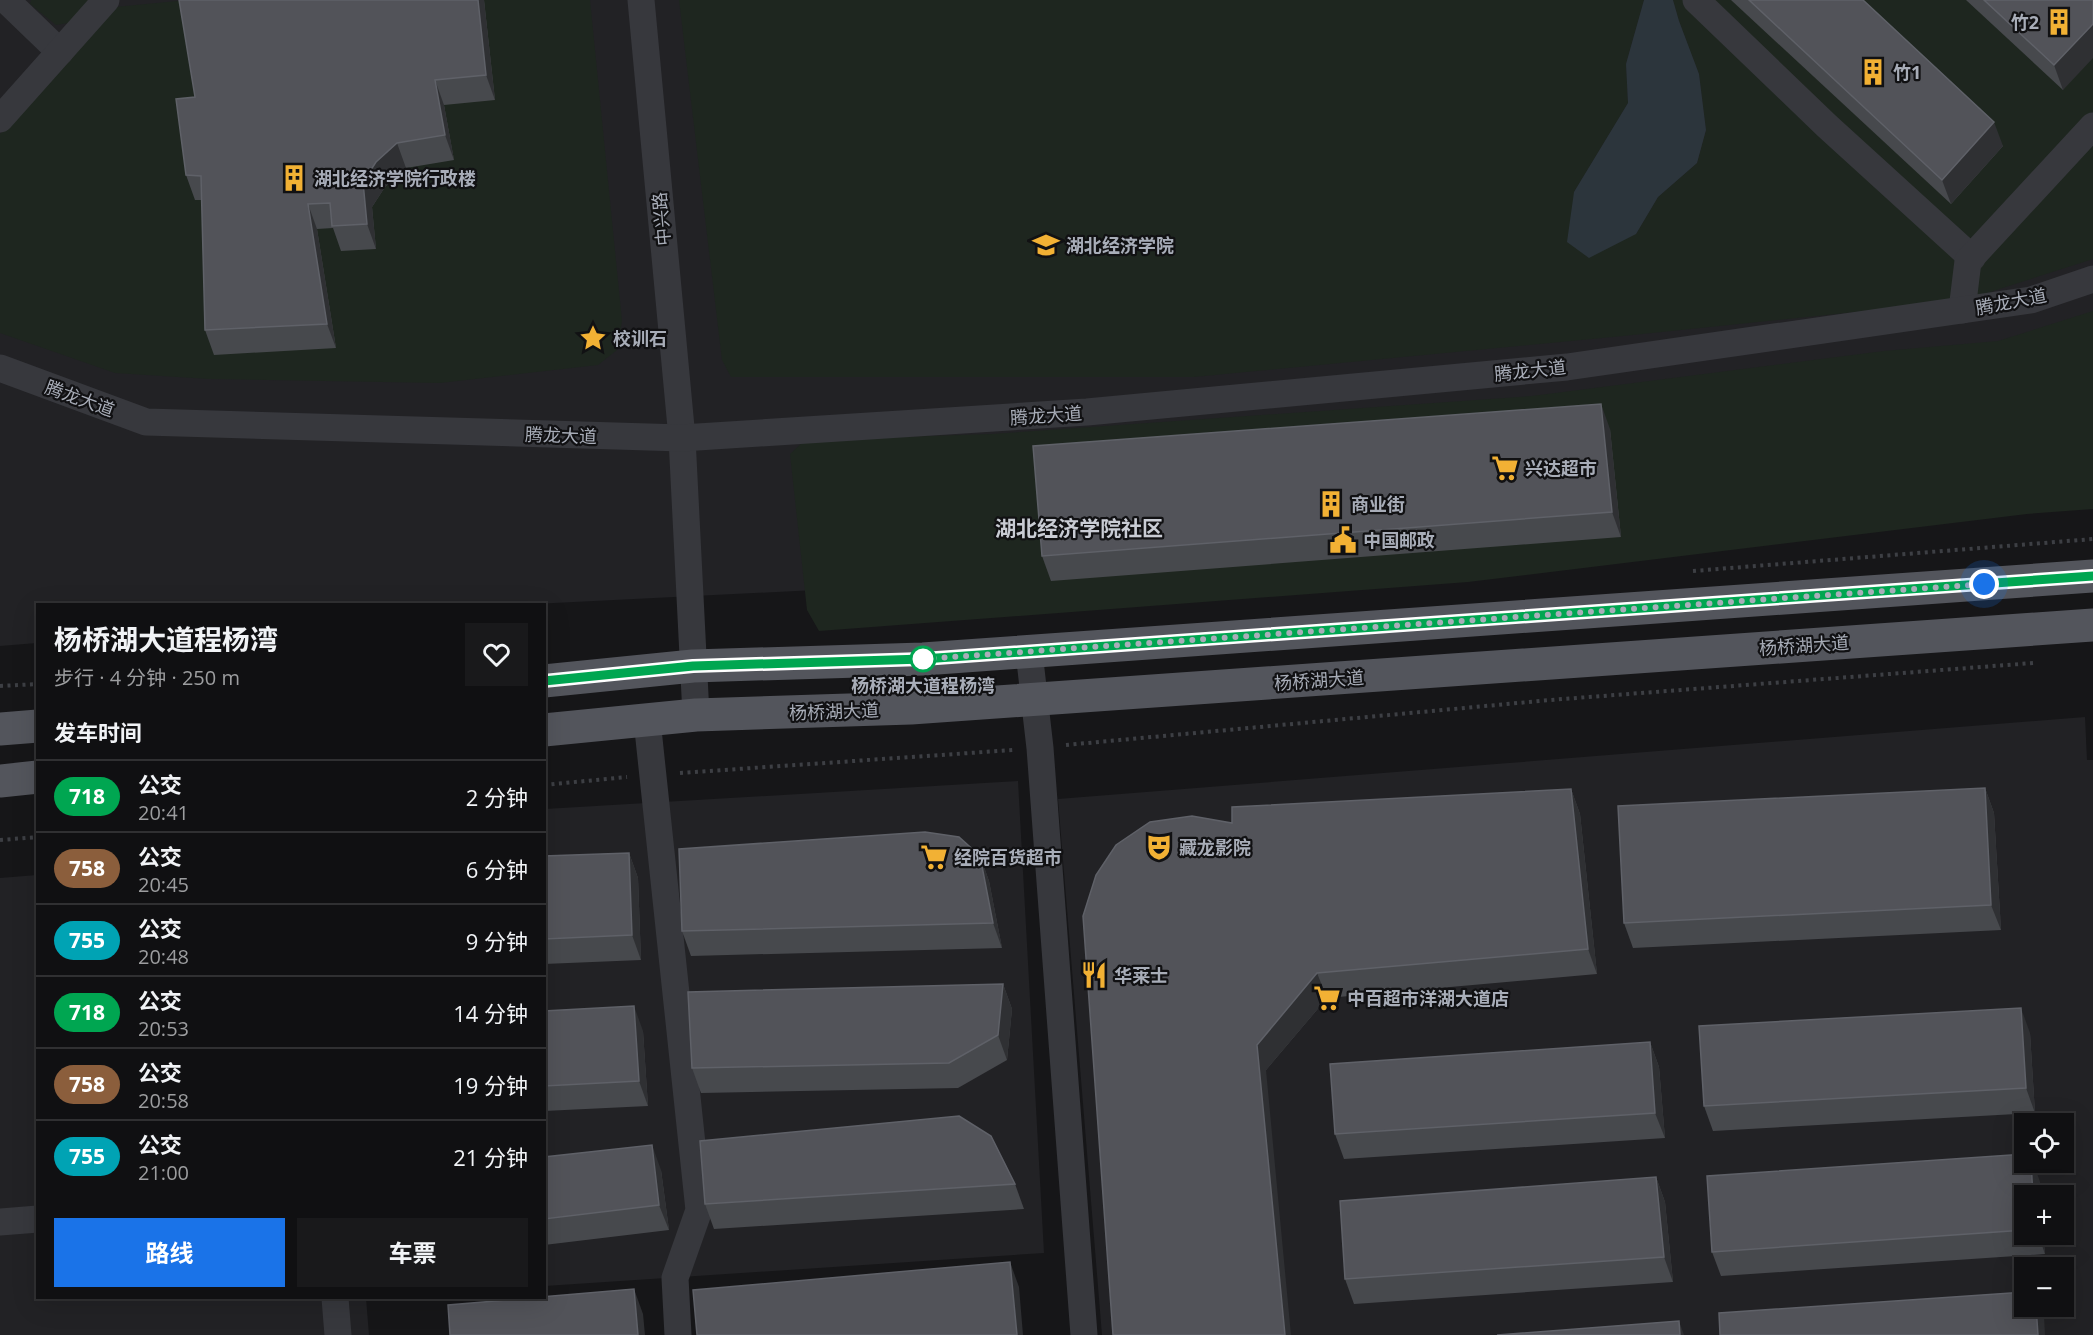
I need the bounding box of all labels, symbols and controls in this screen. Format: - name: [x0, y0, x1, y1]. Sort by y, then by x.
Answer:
- building icon: 竹2: [2044, 7, 2074, 37]
- place label: 竹2: [2011, 10, 2039, 34]
- building icon: 竹1: [1858, 57, 1888, 87]
- place label: 竹1: [1893, 60, 1921, 84]
- building icon: 湖北经济学院行政楼: [279, 163, 309, 193]
- place label: 湖北经济学院行政楼: [314, 166, 476, 190]
- street label: 中兴路: [647, 191, 675, 247]
- school or university icon: 湖北经济学院: [1031, 230, 1061, 260]
- place label: 湖北经济学院: [1066, 233, 1174, 257]
- street label: 腾龙大道: [1973, 282, 2049, 320]
- place icon: 校训石: [578, 323, 608, 353]
- place label: 校训石: [613, 326, 667, 350]
- street label: 腾龙大道: [1493, 354, 1567, 386]
- street label: 腾龙大道: [42, 374, 118, 422]
- street label: 腾龙大道: [1009, 401, 1083, 429]
- street label: 腾龙大道: [525, 422, 597, 448]
- supermarket icon: 兴达超市: [1490, 453, 1520, 483]
- place label: 兴达超市: [1525, 456, 1597, 480]
- building icon: 商业街: [1316, 489, 1346, 519]
- place label: 商业街: [1351, 492, 1405, 516]
- district label: 湖北经济学院社区: [995, 514, 1163, 542]
- public building icon: 中国邮政: [1328, 525, 1358, 555]
- place label: 中国邮政: [1363, 528, 1435, 552]
- your location: [1969, 569, 1999, 599]
- text: 杨桥湖大道程杨湾: [54, 620, 278, 658]
- button: heart: [465, 623, 528, 686]
- street label: 杨桥湖大道: [1758, 630, 1850, 660]
- marker: 杨桥湖大道程杨湾: [910, 646, 936, 672]
- text: 步行 · 4 分钟 · 250 m: [54, 664, 240, 691]
- street label: 杨桥湖大道: [1273, 665, 1365, 695]
- place label: 杨桥湖大道程杨湾: [851, 673, 995, 697]
- street label: 杨桥湖大道: [789, 697, 879, 725]
- text: 发车时间: [54, 717, 142, 747]
- text: 公交: [138, 769, 182, 799]
- text: 718: [69, 782, 105, 810]
- text: 2 分钟: [466, 782, 528, 812]
- text: 20:41: [138, 799, 189, 826]
- theatre icon: 藏龙影院: [1144, 832, 1174, 862]
- place label: 藏龙影院: [1179, 835, 1251, 859]
- text: 公交: [138, 841, 182, 871]
- supermarket icon: 经院百货超市: [919, 842, 949, 872]
- place label: 经院百货超市: [954, 845, 1062, 869]
- text: 758: [69, 854, 105, 882]
- text: 6 分钟: [466, 854, 528, 884]
- text: 20:45: [138, 871, 189, 898]
- text: 公交: [138, 913, 182, 943]
- text: 755: [69, 926, 105, 954]
- text: 9 分钟: [466, 926, 528, 956]
- text: 20:48: [138, 943, 189, 970]
- restaurant icon: 华莱士: [1079, 960, 1109, 990]
- place label: 华莱士: [1114, 963, 1168, 987]
- supermarket icon: 中百超市洋湖大道店: [1312, 983, 1342, 1013]
- text: 公交: [138, 985, 182, 1015]
- place label: 中百超市洋湖大道店: [1347, 986, 1509, 1010]
- text: 718: [69, 998, 105, 1026]
- text: 14 分钟: [453, 998, 528, 1028]
- text: 20:53: [138, 1015, 189, 1042]
- text: 公交: [138, 1057, 182, 1087]
- text: 758: [69, 1070, 105, 1098]
- text: 19 分钟: [453, 1070, 528, 1100]
- text: 20:58: [138, 1087, 189, 1114]
- map controls: [2014, 1113, 2074, 1317]
- button: locate: [2014, 1113, 2074, 1173]
- text: 公交: [138, 1129, 182, 1159]
- text: 755: [69, 1142, 105, 1170]
- text: 21 分钟: [453, 1142, 528, 1172]
- text: 21:00: [138, 1159, 189, 1186]
- button: +: [2014, 1185, 2074, 1245]
- button: 路线: [54, 1218, 285, 1287]
- button: 车票: [297, 1218, 528, 1287]
- button: −: [2014, 1257, 2074, 1317]

